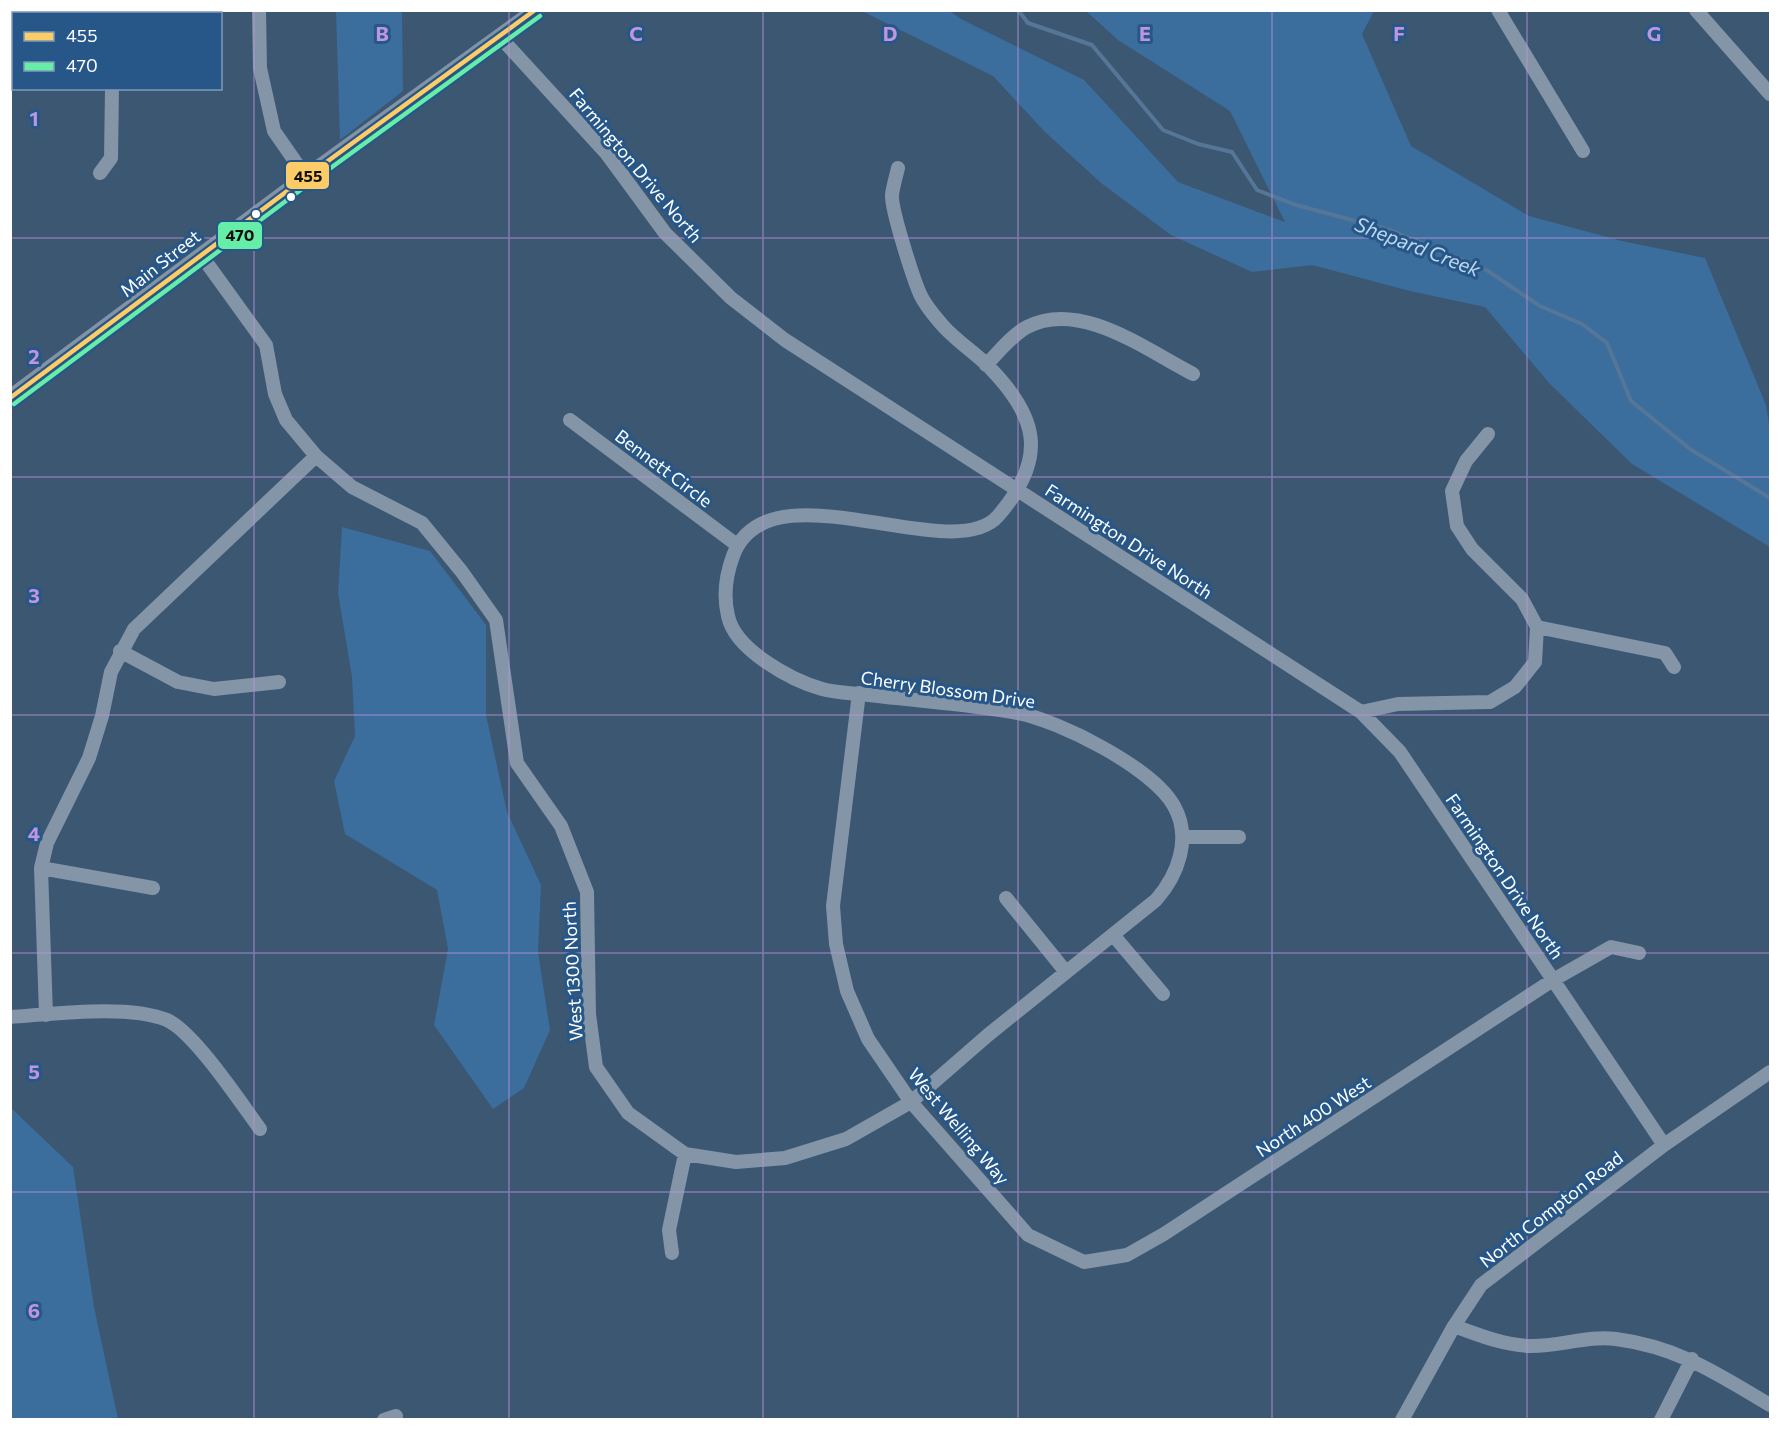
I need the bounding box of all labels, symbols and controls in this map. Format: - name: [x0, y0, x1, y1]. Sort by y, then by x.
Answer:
- legend: [12, 12, 222, 90]
- text: B: [375, 21, 389, 45]
- text: C: [629, 21, 643, 45]
- text: D: [883, 21, 897, 45]
- text: E: [1139, 21, 1151, 45]
- text: F: [1393, 21, 1405, 45]
- text: G: [1647, 21, 1661, 45]
- text: 455: [66, 24, 97, 46]
- text: 470: [66, 54, 98, 76]
- street label: Farmington Drive North: [565, 83, 707, 247]
- text: 1: [29, 106, 39, 130]
- line badge: 455: [285, 161, 330, 190]
- text: 455: [294, 166, 322, 185]
- unlabelled marker: [285, 191, 297, 203]
- unlabelled marker: [250, 208, 262, 220]
- water label: Shepard Creek: [1352, 211, 1485, 281]
- line badge: 470: [217, 221, 263, 250]
- street label: Main Street: [116, 225, 204, 301]
- text: 470: [226, 225, 254, 244]
- text: 2: [28, 344, 40, 368]
- street label: Bennett Circle: [611, 424, 717, 512]
- street label: Farmington Drive North: [1041, 479, 1217, 603]
- text: 3: [28, 583, 40, 607]
- street label: Cherry Blossom Drive: [859, 666, 1037, 712]
- street label: Farmington Drive North: [1441, 789, 1569, 963]
- text: 4: [28, 821, 40, 845]
- street label: West 1300 North: [557, 901, 587, 1041]
- text: 5: [28, 1059, 40, 1083]
- street label: West Welling Way: [904, 1063, 1014, 1189]
- street label: North 400 West: [1251, 1071, 1375, 1161]
- street label: North Compton Road: [1475, 1146, 1627, 1272]
- text: 6: [28, 1298, 40, 1322]

